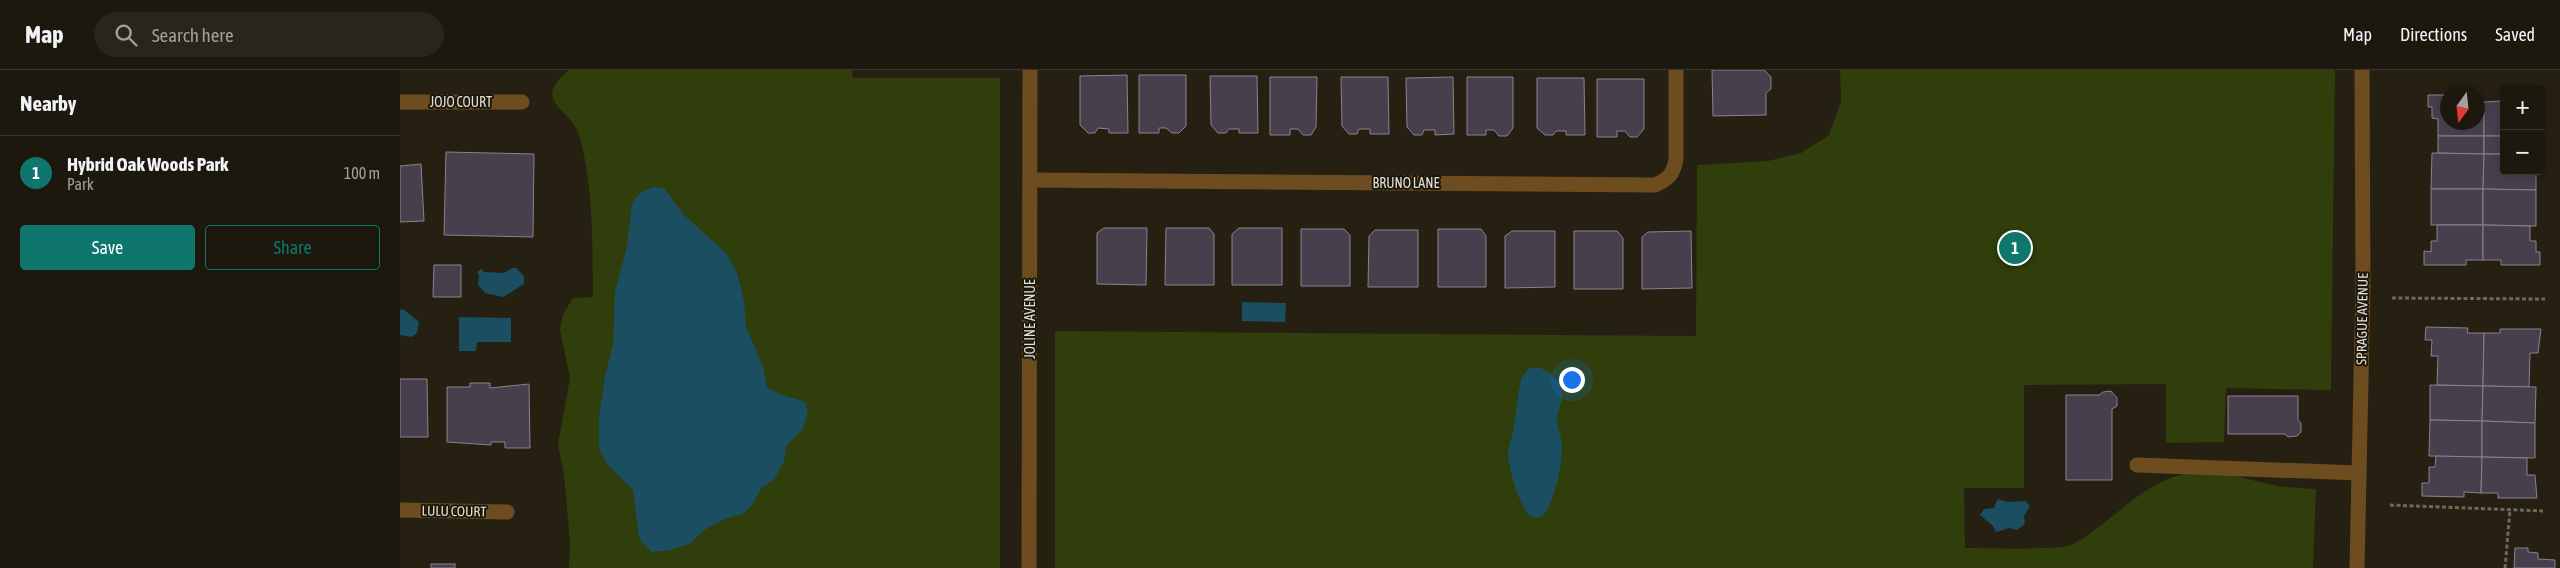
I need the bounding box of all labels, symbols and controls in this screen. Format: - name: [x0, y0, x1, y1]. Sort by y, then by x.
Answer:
- search box: [94, 12, 444, 57]
- text: Map: [25, 21, 64, 48]
- icon: search: [112, 21, 140, 49]
- text: Search here: [152, 24, 234, 46]
- text: Map: [2343, 24, 2372, 45]
- text: Directions: [2400, 24, 2467, 45]
- text: Saved: [2495, 24, 2535, 45]
- north arrow: [2440, 85, 2485, 130]
- map controls: [2500, 85, 2545, 175]
- button: +: [2500, 85, 2545, 130]
- text: Nearby: [20, 91, 76, 115]
- street label: JOJO COURT: [430, 94, 492, 110]
- button: −: [2500, 130, 2545, 175]
- text: Hybrid Oak Woods Park: [67, 153, 228, 175]
- text: 1: [32, 164, 40, 182]
- text: 100 m: [344, 164, 380, 182]
- text: Park: [67, 175, 94, 193]
- street label: BRUNO LANE: [1373, 175, 1439, 191]
- button: Save: [20, 225, 195, 270]
- button: Share: [205, 225, 380, 270]
- pin: 1: [1999, 229, 2031, 267]
- street label: SPRAGUE AVENUE: [2353, 273, 2371, 365]
- street label: JOLINE AVENUE: [1022, 279, 1038, 359]
- your location: [1559, 367, 1585, 393]
- street label: LULU COURT: [421, 502, 487, 520]

